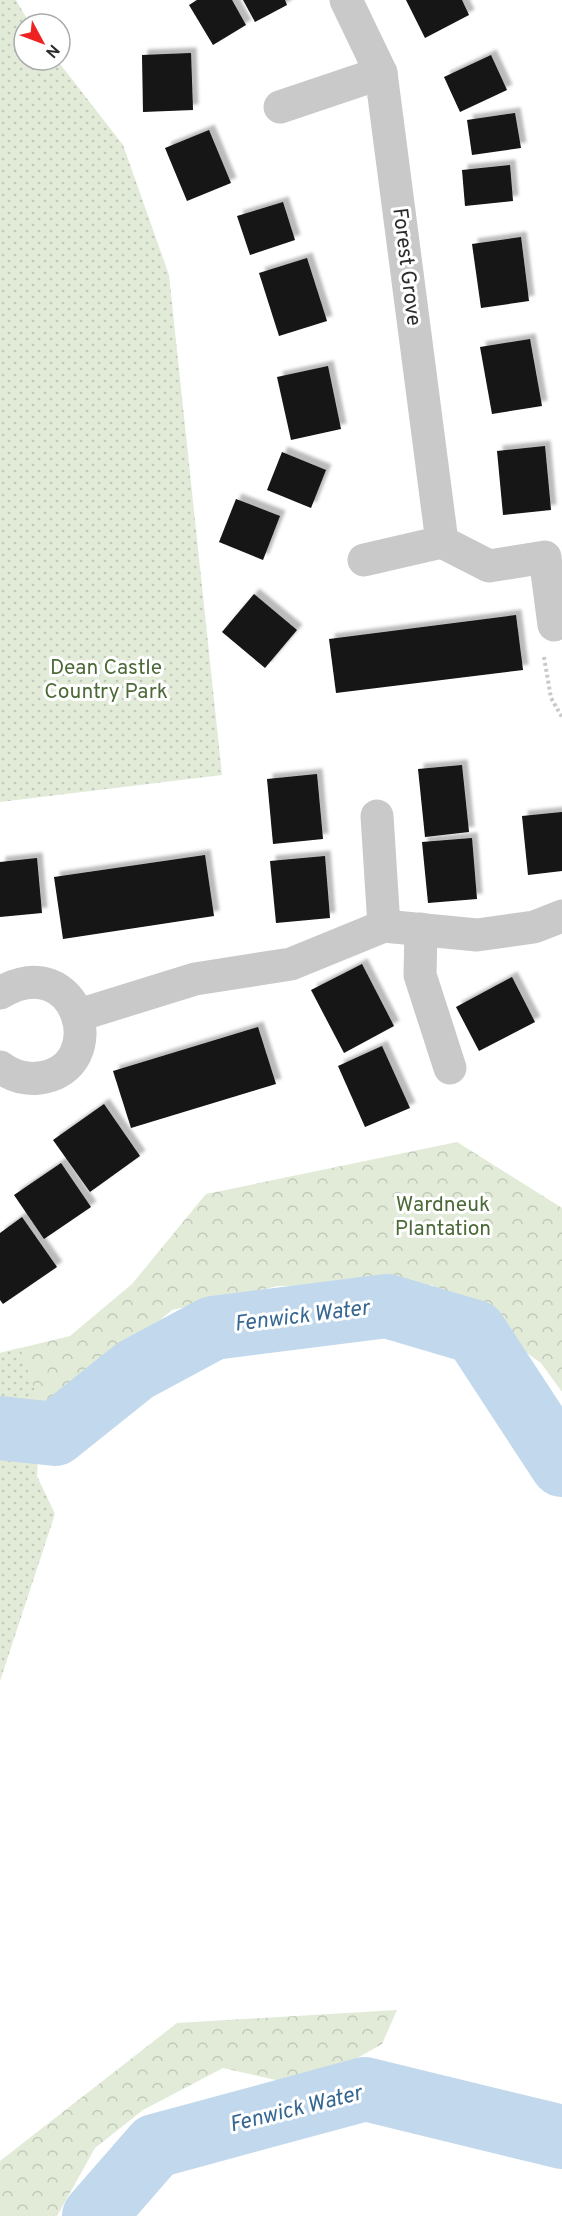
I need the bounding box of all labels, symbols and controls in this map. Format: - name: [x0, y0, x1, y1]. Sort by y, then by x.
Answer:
- north arrow: [12, 12, 72, 72]
- text: N: [40, 40, 63, 61]
- street label: Forest Grove: [385, 206, 427, 328]
- park label: Dean Castle Country Park: [44, 655, 168, 706]
- park label: Wardneuk Plantation: [395, 1192, 491, 1243]
- water label: Fenwick Water: [233, 1295, 373, 1339]
- water label: Fenwick Water: [227, 2080, 367, 2140]

